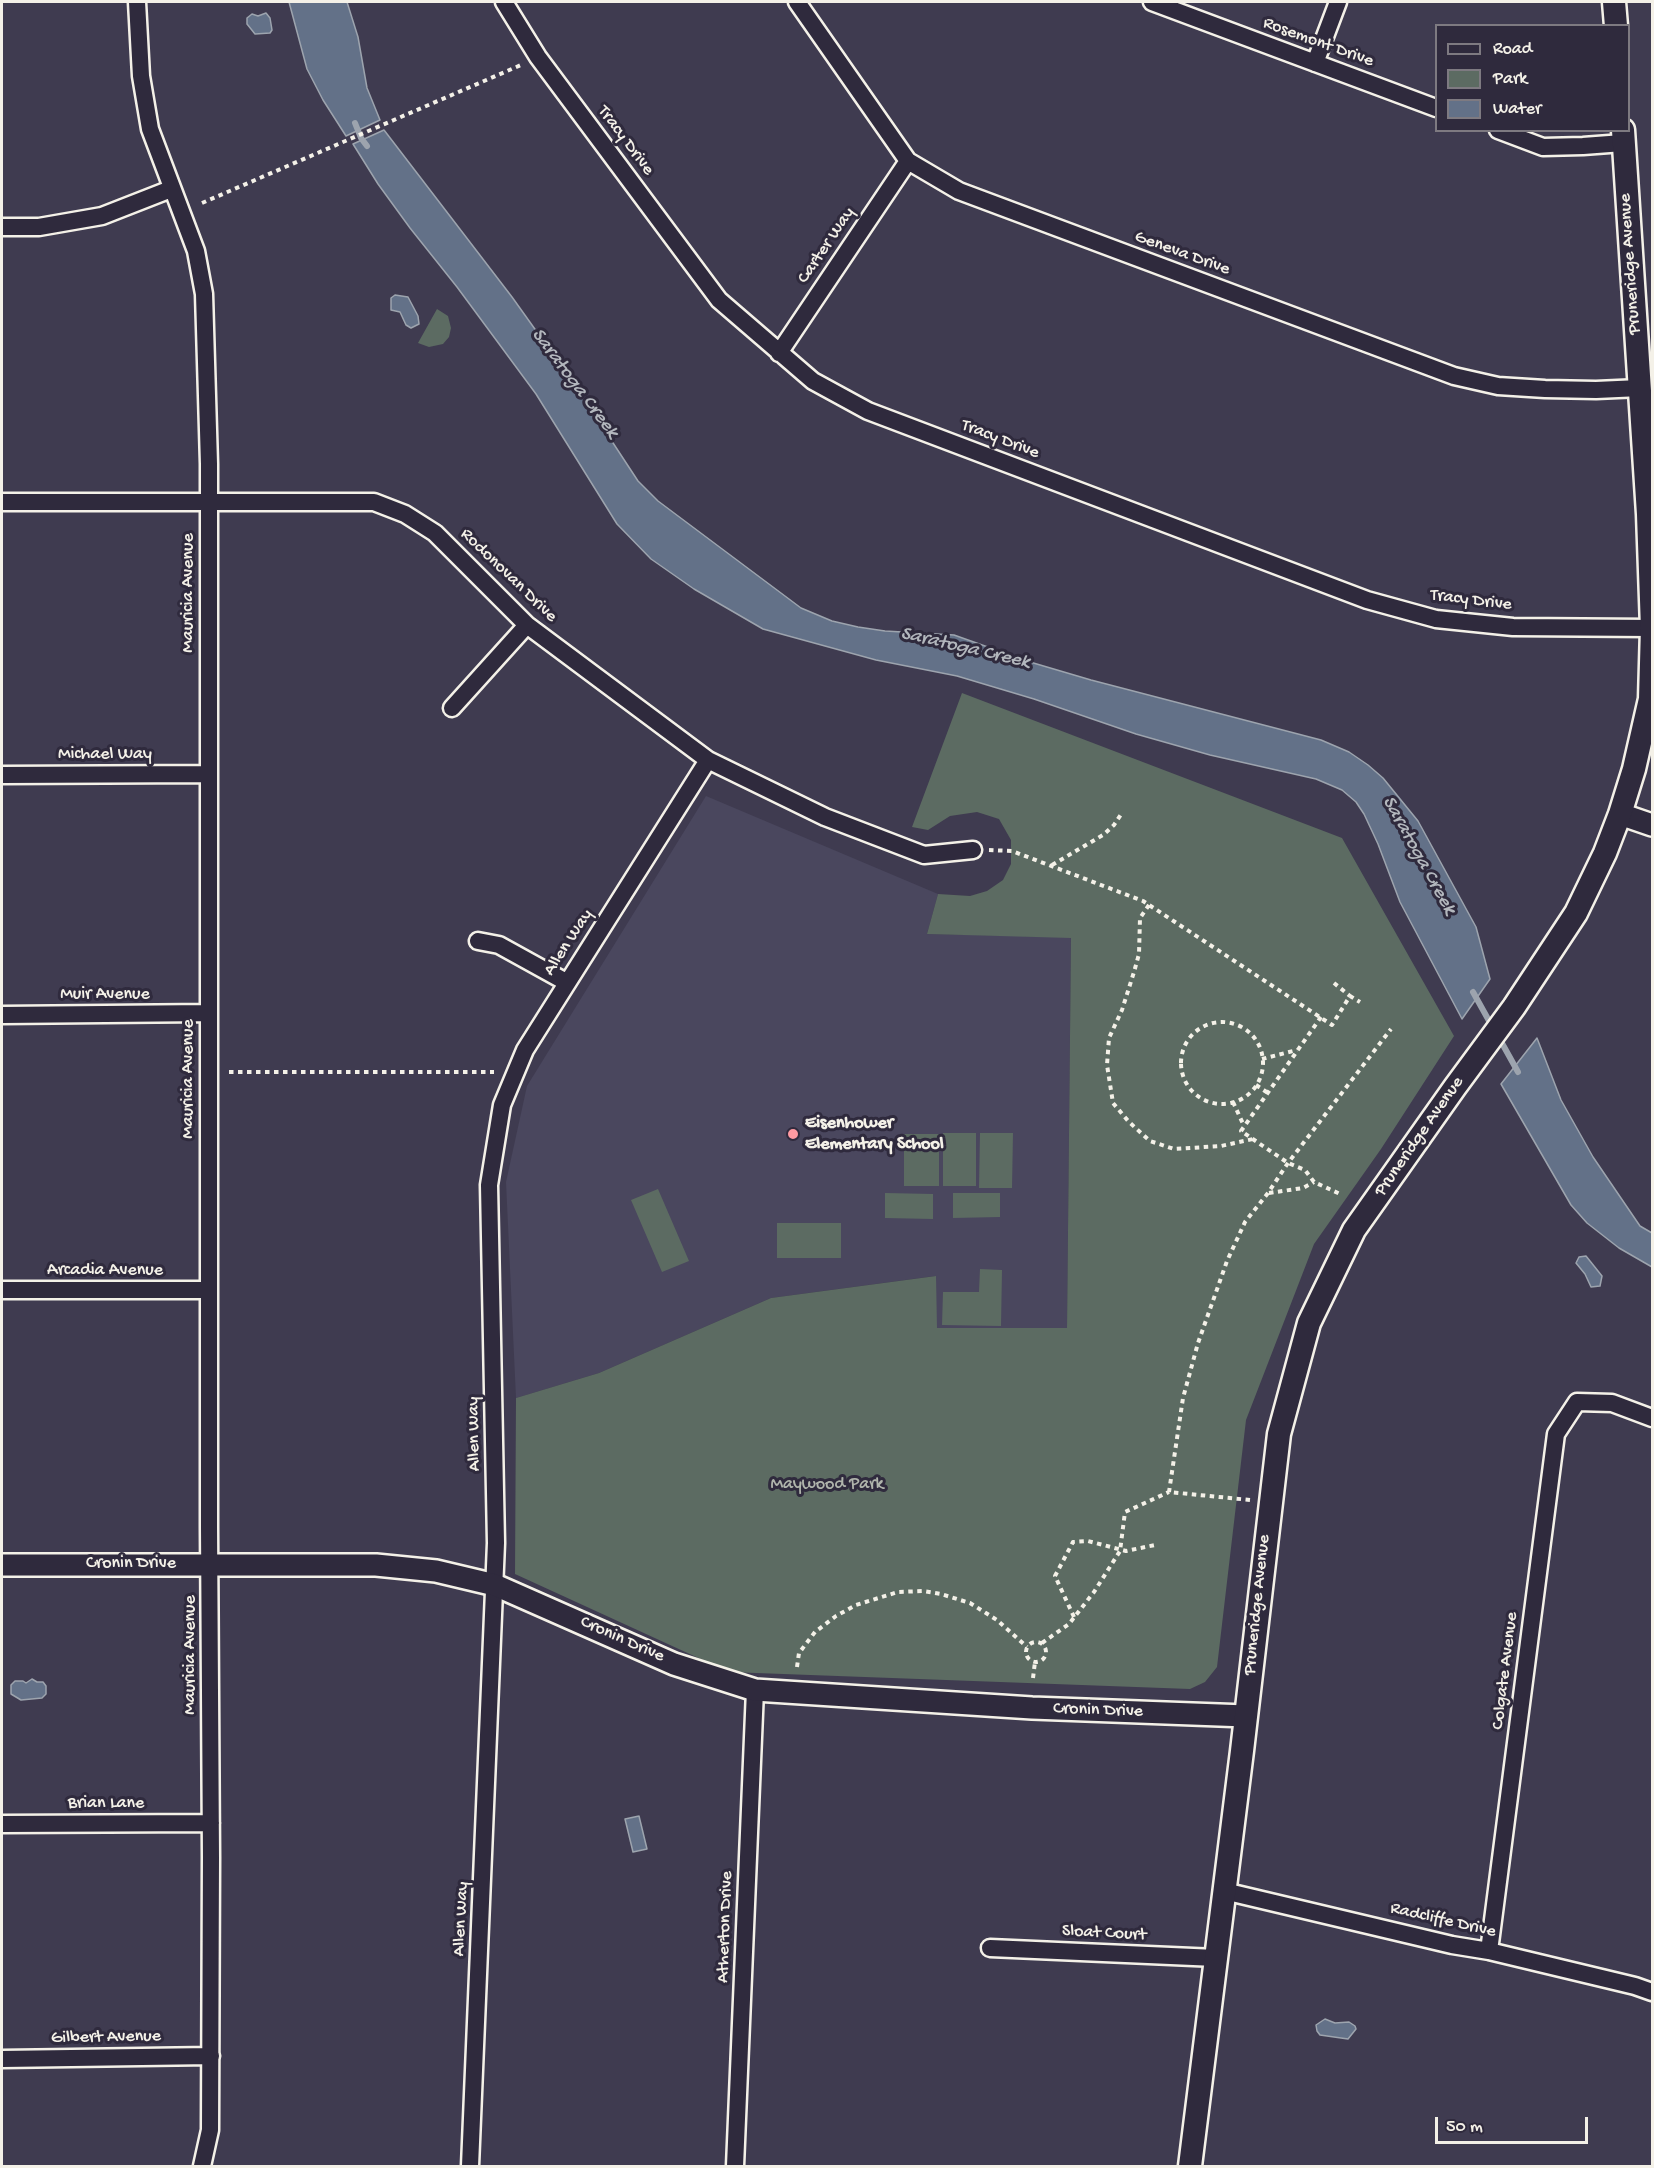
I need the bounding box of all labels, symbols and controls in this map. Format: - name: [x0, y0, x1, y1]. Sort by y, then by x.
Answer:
- street label: Rosemont Drive: [1260, 13, 1376, 73]
- legend: [1435, 24, 1630, 132]
- text: Road: [1493, 39, 1532, 60]
- text: Park: [1493, 69, 1527, 90]
- text: Water: [1493, 99, 1541, 120]
- street label: Tracy Drive: [592, 102, 658, 180]
- street label: Pruneridge Avenue: [1615, 193, 1647, 335]
- street label: Carter Way: [794, 204, 860, 288]
- street label: Geneva Drive: [1131, 227, 1233, 281]
- water label: Saratoga Creek: [525, 324, 623, 444]
- street label: Tracy Drive: [958, 415, 1042, 465]
- street label: Rodonovan Drive: [455, 524, 561, 628]
- street label: Mauricia Avenue: [178, 533, 200, 653]
- street label: Tracy Drive: [1429, 585, 1513, 617]
- water label: Saratoga Creek: [898, 622, 1032, 676]
- street label: Michael Way: [58, 744, 152, 766]
- water label: Saratoga Creek: [1376, 793, 1460, 919]
- street label: Allen Way: [540, 906, 598, 980]
- street label: Muir Avenue: [60, 984, 150, 1006]
- street label: Mauricia Avenue: [178, 1019, 200, 1139]
- street label: Pruneridge Avenue: [1371, 1073, 1469, 1201]
- place label: Eisenhower Elementary School: [805, 1113, 944, 1156]
- marker: Eisenhower Elementary School: [786, 1127, 800, 1141]
- street label: Arcadia Avenue: [47, 1260, 163, 1282]
- street label: Allen Way: [464, 1396, 486, 1472]
- park label: Maywood Park: [770, 1474, 884, 1496]
- street label: Pruneridge Avenue: [1240, 1534, 1276, 1676]
- street label: Cronin Drive: [86, 1553, 176, 1575]
- street label: Mauricia Avenue: [180, 1595, 202, 1715]
- street label: Colgate Avenue: [1488, 1611, 1524, 1731]
- street label: Cronin Drive: [577, 1612, 667, 1668]
- street label: Cronin Drive: [1053, 1699, 1143, 1723]
- street label: Brian Lane: [68, 1793, 144, 1815]
- street label: Atherton Drive: [713, 1871, 739, 1983]
- street label: Allen Way: [449, 1881, 475, 1957]
- street label: Radcliffe Drive: [1388, 1898, 1498, 1944]
- street label: Sloat Court: [1061, 1921, 1147, 1947]
- street label: Gilbert Avenue: [51, 2026, 161, 2050]
- scale bar: [1438, 2105, 1591, 2143]
- text: 50 m: [1446, 2117, 1483, 2138]

